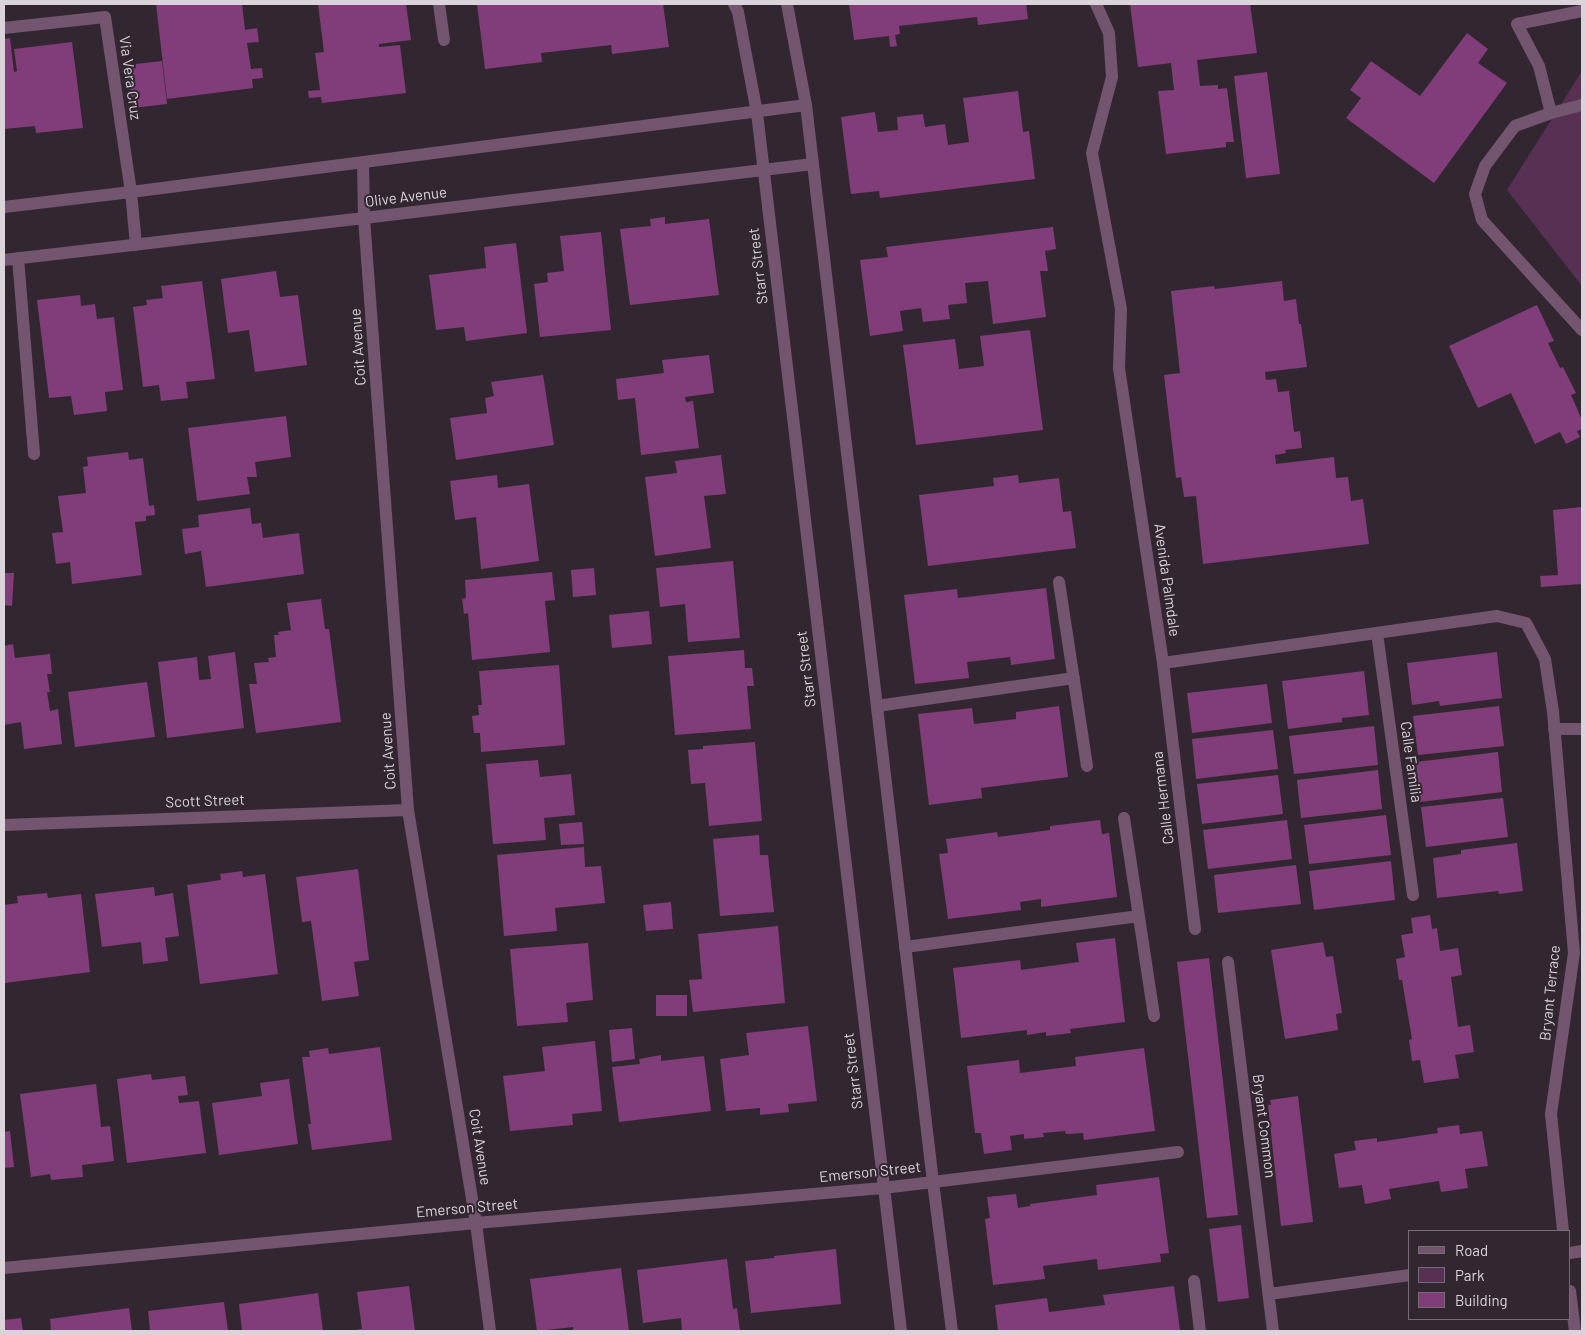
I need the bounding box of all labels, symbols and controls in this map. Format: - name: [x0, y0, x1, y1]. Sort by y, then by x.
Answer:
- street label: Via Vera Cruz: [115, 35, 145, 121]
- street label: Olive Avenue: [364, 183, 448, 211]
- street label: Starr Street: [744, 227, 772, 305]
- street label: Coit Avenue: [346, 308, 370, 386]
- street label: Avenida Palmdale: [1150, 522, 1184, 638]
- street label: Starr Street: [792, 630, 820, 708]
- street label: Coit Avenue: [376, 712, 400, 790]
- street label: Calle Familia: [1396, 720, 1426, 804]
- street label: Calle Hermana: [1148, 750, 1178, 846]
- street label: Scott Street: [165, 791, 245, 811]
- street label: Bryant Terrace: [1536, 944, 1564, 1042]
- street label: Starr Street: [839, 1032, 867, 1110]
- street label: Bryant Common: [1249, 1073, 1279, 1179]
- street label: Coit Avenue: [465, 1107, 495, 1187]
- street label: Emerson Street: [818, 1158, 922, 1186]
- street label: Emerson Street: [415, 1195, 519, 1221]
- legend: [1408, 1230, 1571, 1320]
- text: Road: [1455, 1241, 1488, 1259]
- text: Park: [1455, 1266, 1484, 1284]
- text: Building: [1455, 1291, 1508, 1309]

